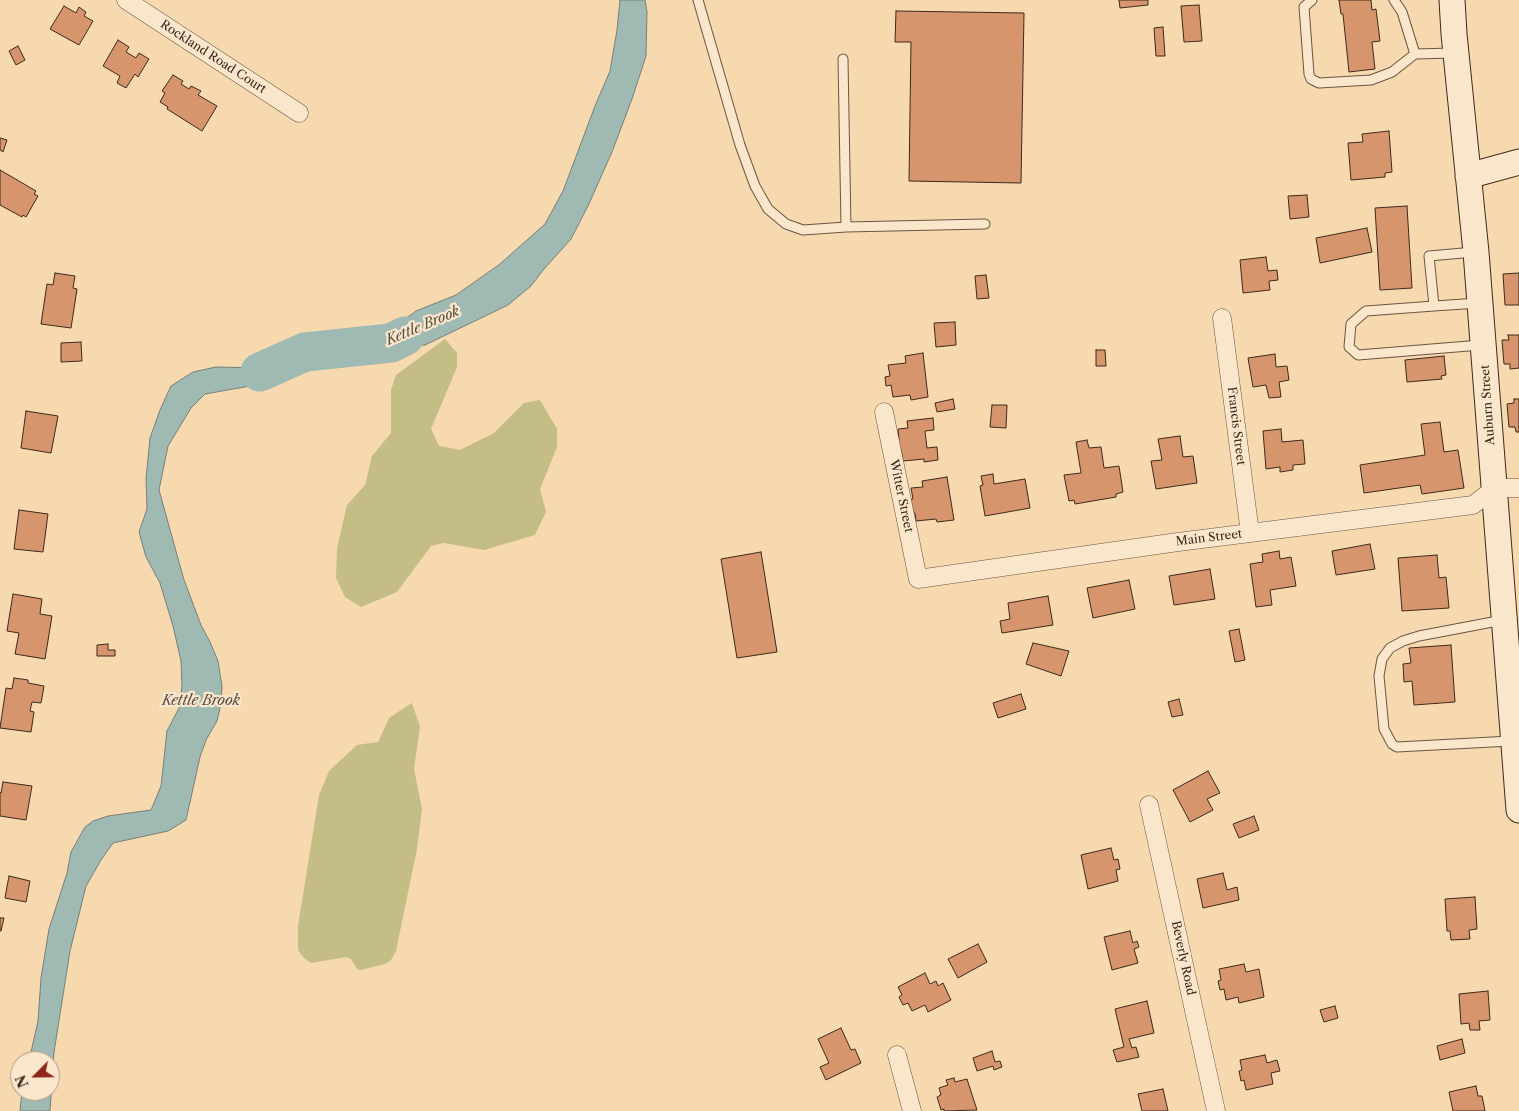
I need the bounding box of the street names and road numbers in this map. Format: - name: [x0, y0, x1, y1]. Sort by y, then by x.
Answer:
- street label: Rockland Road Court: [157, 17, 269, 97]
- street label: Auburn Street: [1478, 364, 1498, 446]
- street label: Francis Street: [1224, 386, 1248, 466]
- street label: Witter Street: [886, 458, 916, 534]
- street label: Main Street: [1175, 527, 1243, 549]
- street label: Beverly Road: [1168, 919, 1198, 997]

